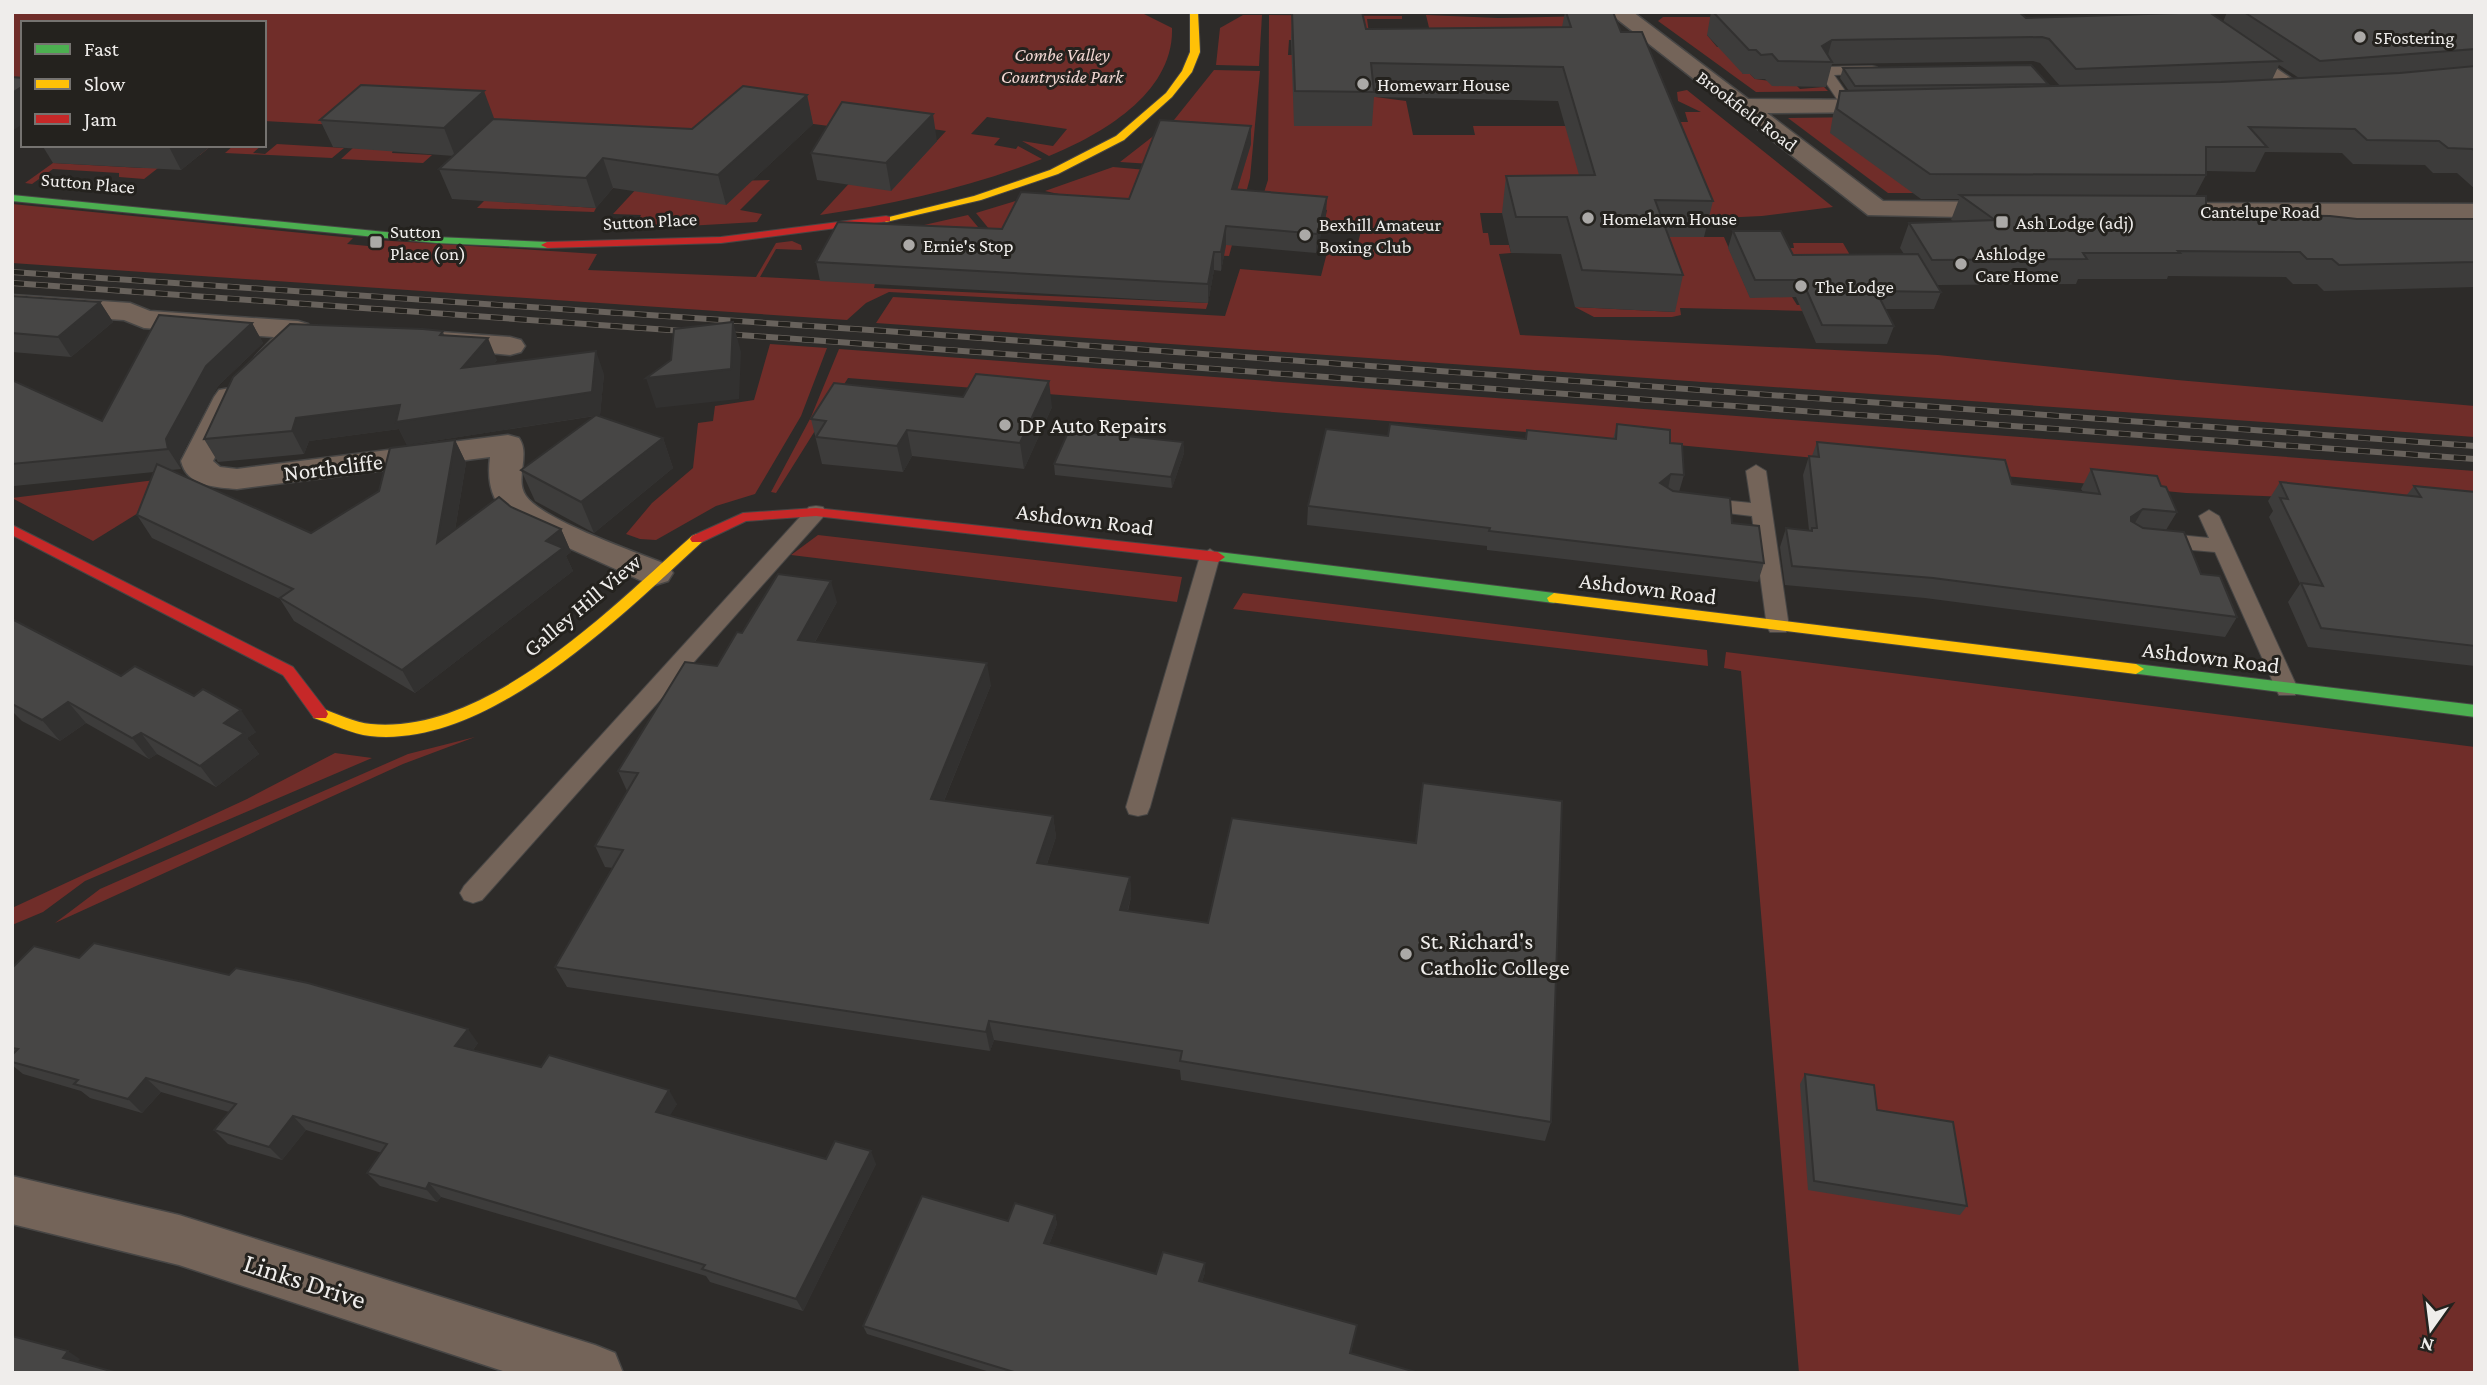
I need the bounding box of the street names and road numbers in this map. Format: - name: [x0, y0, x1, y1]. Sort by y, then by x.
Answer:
- street label: Brookfield Road: [1693, 66, 1801, 156]
- street label: Sutton Place: [40, 168, 136, 198]
- street label: Cantelupe Road: [2200, 201, 2320, 222]
- street label: Sutton Place: [602, 208, 698, 234]
- street label: Northcliffe: [282, 448, 384, 486]
- street label: Ashdown Road: [1015, 498, 1155, 540]
- street label: Galley Hill View: [518, 548, 646, 662]
- street label: Ashdown Road: [1578, 567, 1718, 609]
- street label: Ashdown Road: [2141, 636, 2281, 678]
- street label: Links Drive: [240, 1247, 370, 1315]

